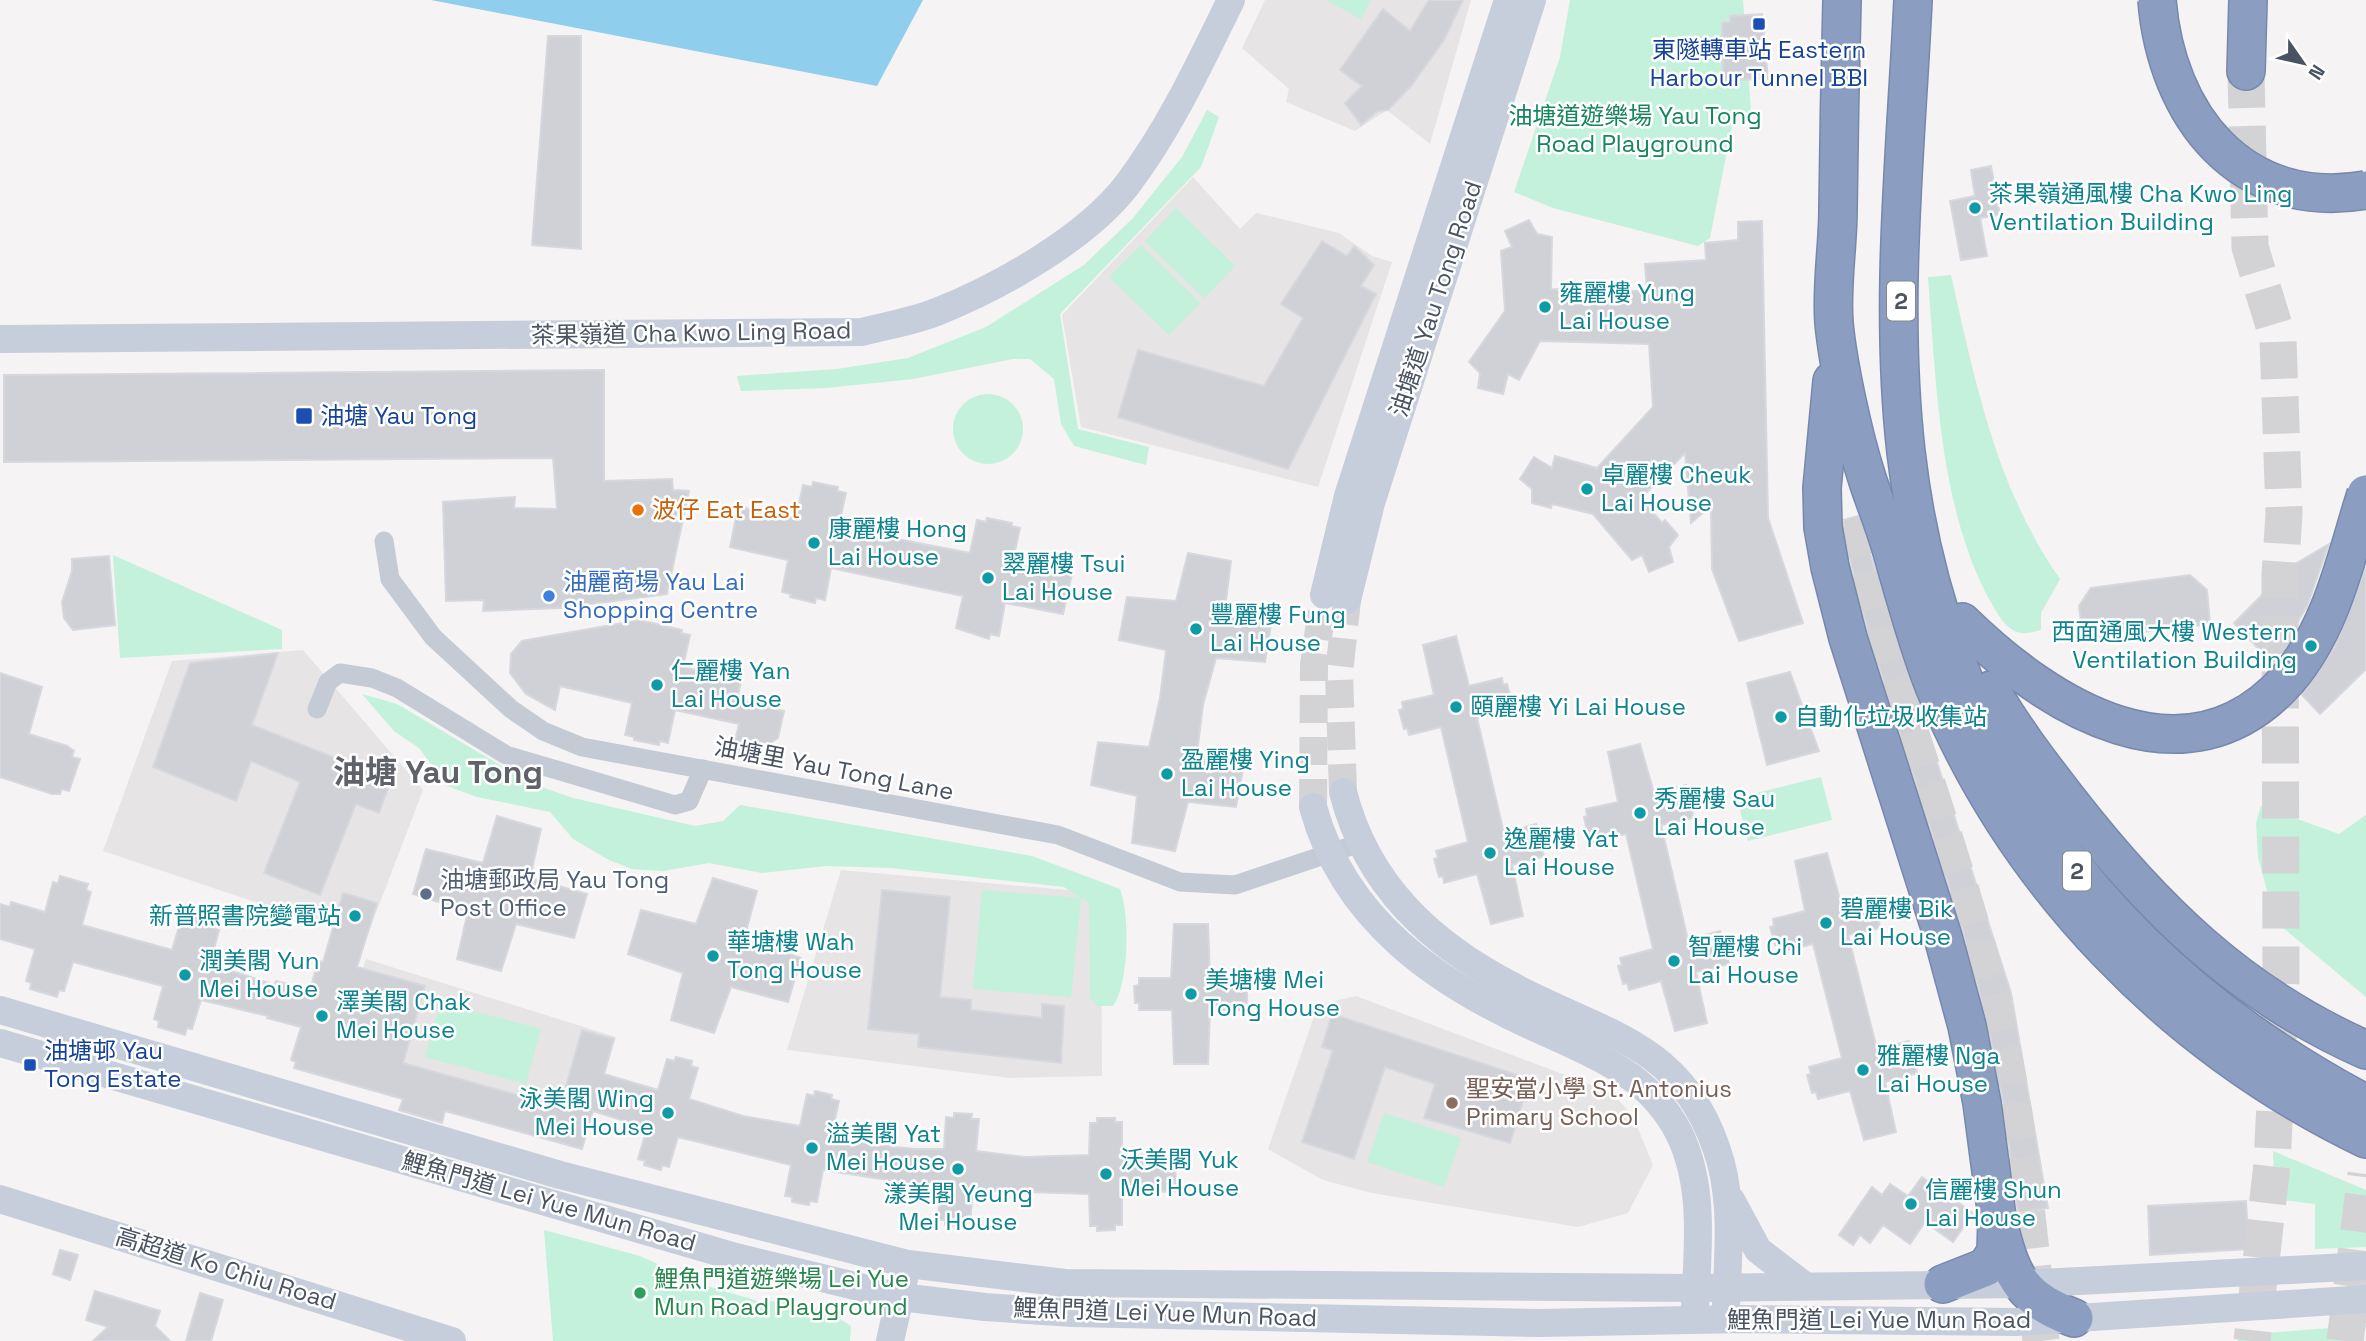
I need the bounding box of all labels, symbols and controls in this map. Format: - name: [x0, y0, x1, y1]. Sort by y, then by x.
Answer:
- marker: 東隧轉車站 Eastern Harbour Tunnel BBI: [1751, 16, 1767, 32]
- north arrow: [2268, 28, 2338, 98]
- place label: 東隧轉車站 Eastern Harbour Tunnel BBI: [1650, 34, 1868, 93]
- text: N: [2303, 60, 2331, 84]
- park label: 油塘道遊樂場 Yau Tong Road Playground: [1508, 100, 1762, 159]
- street label: 油塘道 Yau Tong Road: [1383, 177, 1488, 421]
- place label: 茶果嶺通風樓 Cha Kwo Ling Ventilation Building: [1989, 178, 2293, 237]
- marker: 茶果嶺通風樓 Cha Kwo Ling Ventilation Building: [1967, 200, 1983, 216]
- place label: 雍麗樓 Yung Lai House: [1559, 277, 1695, 336]
- road number: 2: [1887, 282, 1915, 320]
- marker: 雍麗樓 Yung Lai House: [1537, 299, 1553, 315]
- street label: 茶果嶺道 Cha Kwo Ling Road: [530, 314, 852, 351]
- place label: 油塘 Yau Tong: [320, 400, 477, 431]
- marker: 油塘 Yau Tong: [294, 406, 314, 426]
- place label: 卓麗樓 Cheuk Lai House: [1601, 459, 1751, 518]
- marker: 卓麗樓 Cheuk Lai House: [1579, 481, 1595, 497]
- place label: 波仔 Eat East: [652, 494, 801, 525]
- marker: 波仔 Eat East: [630, 502, 646, 518]
- place label: 康麗樓 Hong Lai House: [828, 513, 967, 572]
- marker: 康麗樓 Hong Lai House: [806, 535, 822, 551]
- place label: 翠麗樓 Tsui Lai House: [1002, 548, 1125, 607]
- place label: 油麗商場 Yau Lai Shopping Centre: [563, 566, 758, 625]
- marker: 翠麗樓 Tsui Lai House: [980, 570, 996, 586]
- marker: 油麗商場 Yau Lai Shopping Centre: [541, 588, 557, 604]
- place label: 豐麗樓 Fung Lai House: [1210, 599, 1346, 658]
- place label: 西面通風大樓 Western Ventilation Building: [2051, 616, 2297, 675]
- marker: 豐麗樓 Fung Lai House: [1188, 621, 1204, 637]
- marker: 西面通風大樓 Western Ventilation Building: [2303, 638, 2319, 654]
- place label: 仁麗樓 Yan Lai House: [671, 655, 790, 714]
- marker: 仁麗樓 Yan Lai House: [649, 677, 665, 693]
- place label: 頤麗樓 Yi Lai House: [1470, 691, 1686, 722]
- marker: 頤麗樓 Yi Lai House: [1448, 699, 1464, 715]
- place label: 自動化垃圾收集站: [1795, 701, 1987, 732]
- marker: 自動化垃圾收集站: [1773, 709, 1789, 725]
- street label: 油塘里 Yau Tong Lane: [712, 730, 956, 807]
- place label: 盈麗樓 Ying Lai House: [1181, 744, 1310, 803]
- district label: 油塘 Yau Tong: [333, 752, 543, 792]
- marker: 盈麗樓 Ying Lai House: [1159, 766, 1175, 782]
- place label: 秀麗樓 Sau Lai House: [1654, 783, 1775, 842]
- marker: 秀麗樓 Sau Lai House: [1632, 805, 1648, 821]
- place label: 逸麗樓 Yat Lai House: [1504, 823, 1619, 882]
- marker: 逸麗樓 Yat Lai House: [1482, 845, 1498, 861]
- road number: 2: [2063, 852, 2091, 890]
- place label: 油塘郵政局 Yau Tong Post Office: [440, 864, 669, 923]
- marker: 油塘郵政局 Yau Tong Post Office: [418, 886, 434, 902]
- place label: 碧麗樓 Bik Lai House: [1840, 893, 1953, 952]
- place label: 新普照書院變電站: [149, 900, 341, 931]
- marker: 新普照書院變電站: [347, 908, 363, 924]
- marker: 碧麗樓 Bik Lai House: [1818, 915, 1834, 931]
- place label: 華塘樓 Wah Tong House: [727, 926, 862, 985]
- place label: 智麗樓 Chi Lai House: [1688, 931, 1802, 990]
- place label: 潤美閣 Yun Mei House: [199, 945, 319, 1004]
- marker: 華塘樓 Wah Tong House: [705, 948, 721, 964]
- marker: 智麗樓 Chi Lai House: [1666, 953, 1682, 969]
- place label: 美塘樓 Mei Tong House: [1205, 964, 1340, 1023]
- marker: 潤美閣 Yun Mei House: [177, 967, 193, 983]
- place label: 澤美閣 Chak Mei House: [336, 986, 471, 1045]
- marker: 美塘樓 Mei Tong House: [1183, 986, 1199, 1002]
- marker: 澤美閣 Chak Mei House: [314, 1008, 330, 1024]
- place label: 油塘邨 Yau Tong Estate: [44, 1035, 182, 1094]
- place label: 雅麗樓 Nga Lai House: [1877, 1040, 2001, 1099]
- marker: 油塘邨 Yau Tong Estate: [22, 1057, 38, 1073]
- marker: 雅麗樓 Nga Lai House: [1855, 1062, 1871, 1078]
- place label: 聖安當小學 St. Antonius Primary School: [1466, 1073, 1732, 1132]
- place label: 泳美閣 Wing Mei House: [519, 1083, 654, 1142]
- marker: 聖安當小學 St. Antonius Primary School: [1444, 1095, 1460, 1111]
- marker: 泳美閣 Wing Mei House: [660, 1105, 676, 1121]
- place label: 溢美閣 Yat Mei House: [826, 1118, 945, 1177]
- marker: 溢美閣 Yat Mei House: [804, 1140, 820, 1156]
- place label: 沃美閣 Yuk Mei House: [1120, 1144, 1239, 1203]
- street label: 鯉魚門道 Lei Yue Mun Road: [399, 1145, 700, 1258]
- marker: 漾美閣 Yeung Mei House: [950, 1161, 966, 1177]
- marker: 沃美閣 Yuk Mei House: [1098, 1166, 1114, 1182]
- place label: 信麗樓 Shun Lai House: [1925, 1174, 2062, 1233]
- place label: 漾美閣 Yeung Mei House: [883, 1178, 1033, 1237]
- marker: 信麗樓 Shun Lai House: [1903, 1196, 1919, 1212]
- street label: 高超道 Ko Chiu Road: [112, 1220, 340, 1317]
- place label: 鯉魚門道遊樂場 Lei Yue Mun Road Playground: [654, 1263, 909, 1322]
- marker: 鯉魚門道遊樂場 Lei Yue Mun Road Playground: [632, 1285, 648, 1301]
- street label: 鯉魚門道 Lei Yue Mun Road: [1012, 1292, 1318, 1333]
- street label: 鯉魚門道 Lei Yue Mun Road: [1727, 1304, 2031, 1335]

